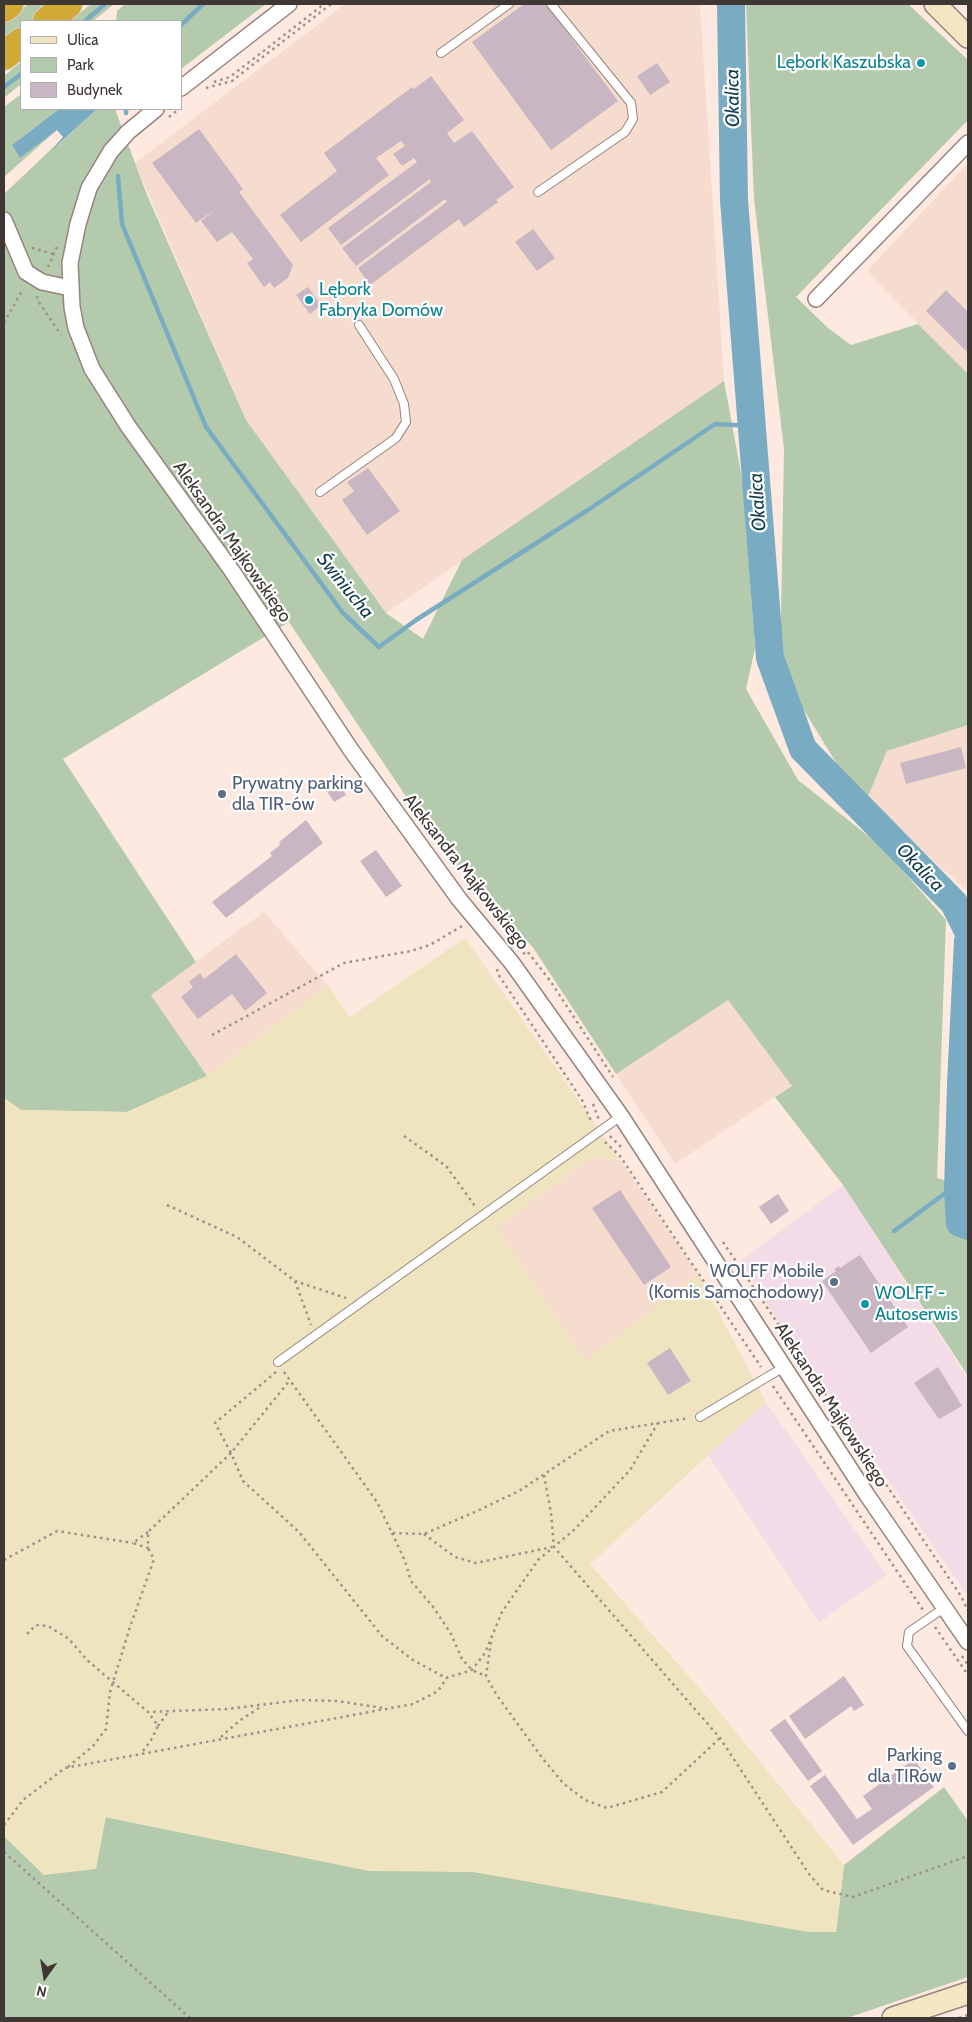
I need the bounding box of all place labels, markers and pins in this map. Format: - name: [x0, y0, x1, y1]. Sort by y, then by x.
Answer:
- place label: Lębork Kaszubska: [777, 52, 911, 74]
- marker: Lębork Kaszubska: [915, 57, 927, 69]
- place label: Lębork Fabryka Domów: [319, 279, 443, 322]
- marker: Lębork Fabryka Domów: [303, 294, 315, 306]
- place label: Prywatny parking dla TIR-ów: [232, 773, 363, 816]
- marker: Prywatny parking dla TIR-ów: [216, 788, 228, 800]
- place label: WOLFF Mobile (Komis Samochodowy): [648, 1261, 824, 1304]
- marker: WOLFF Mobile (Komis Samochodowy): [828, 1276, 840, 1288]
- place label: WOLFF - Autoserwis: [875, 1283, 958, 1326]
- marker: WOLFF - Autoserwis: [859, 1298, 871, 1310]
- place label: Parking dla TIRów: [868, 1745, 942, 1788]
- marker: Parking dla TIRów: [946, 1760, 958, 1772]

